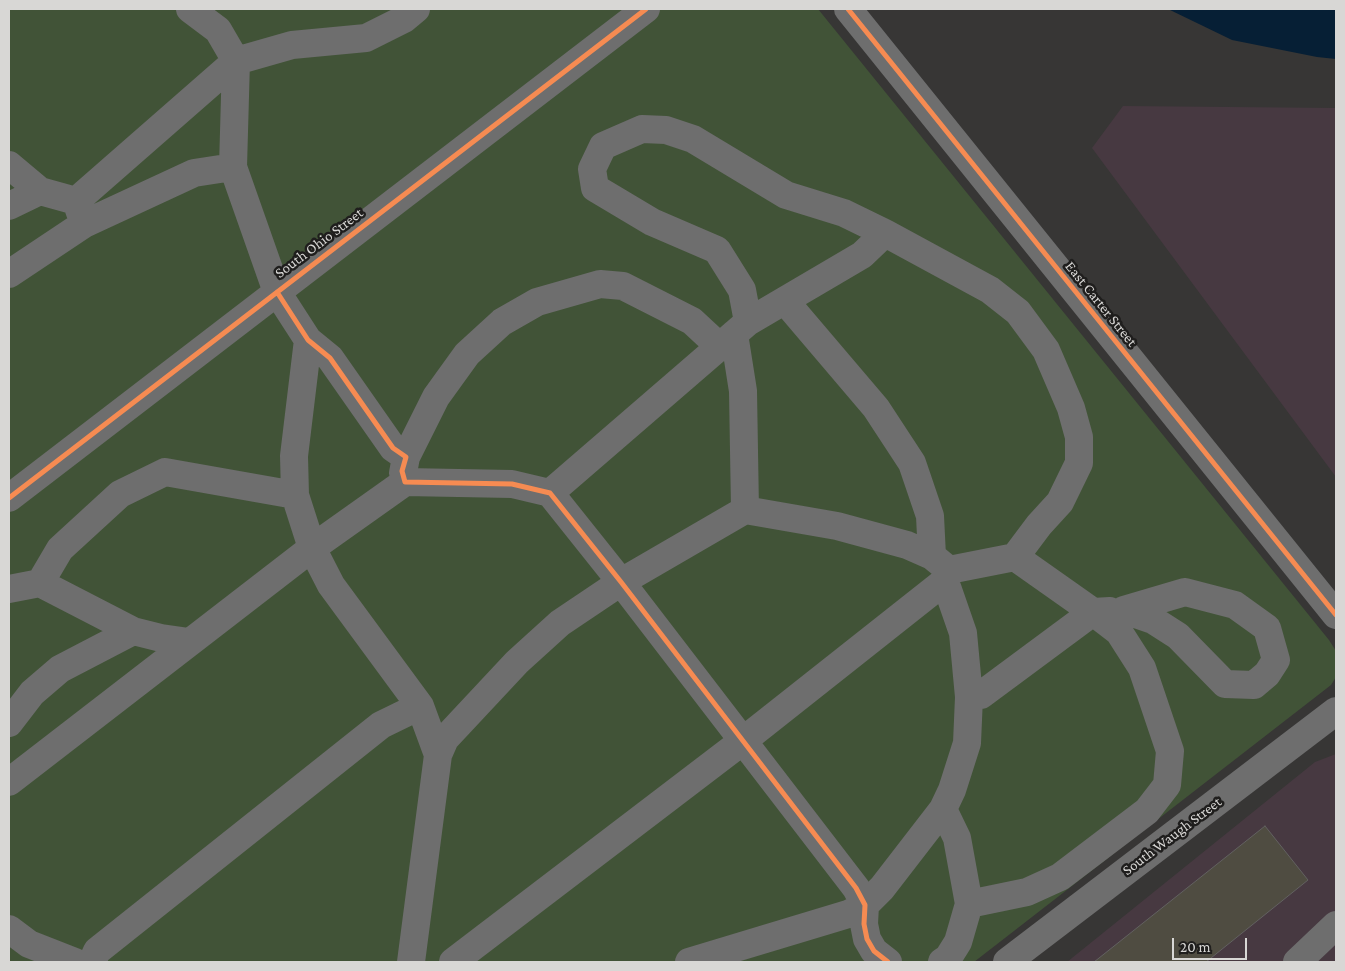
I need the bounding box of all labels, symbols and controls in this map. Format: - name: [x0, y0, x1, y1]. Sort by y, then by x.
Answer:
- street label: South Ohio Street: [271, 204, 367, 282]
- street label: East Carter Street: [1061, 258, 1141, 350]
- street label: South Waugh Street: [1119, 793, 1225, 879]
- scale bar: [1175, 928, 1250, 960]
- text: 20 m: [1180, 939, 1211, 955]

